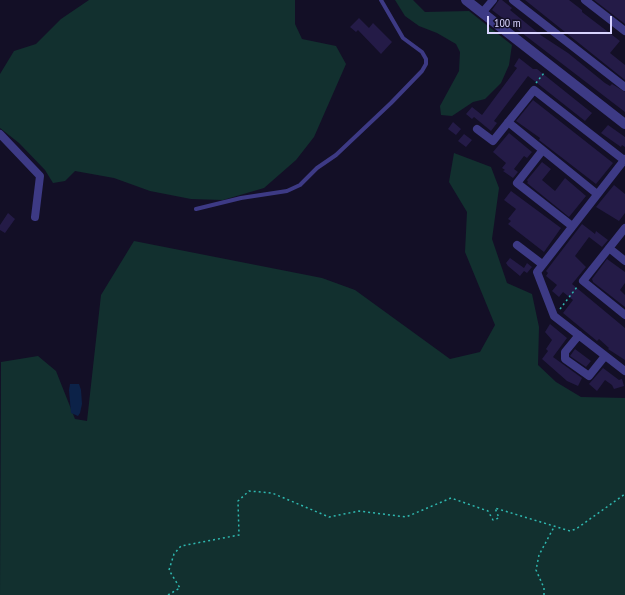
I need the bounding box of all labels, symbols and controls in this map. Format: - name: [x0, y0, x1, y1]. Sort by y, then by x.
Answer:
- scale bar: [489, 8, 614, 34]
- text: 100 m: [494, 15, 521, 30]

